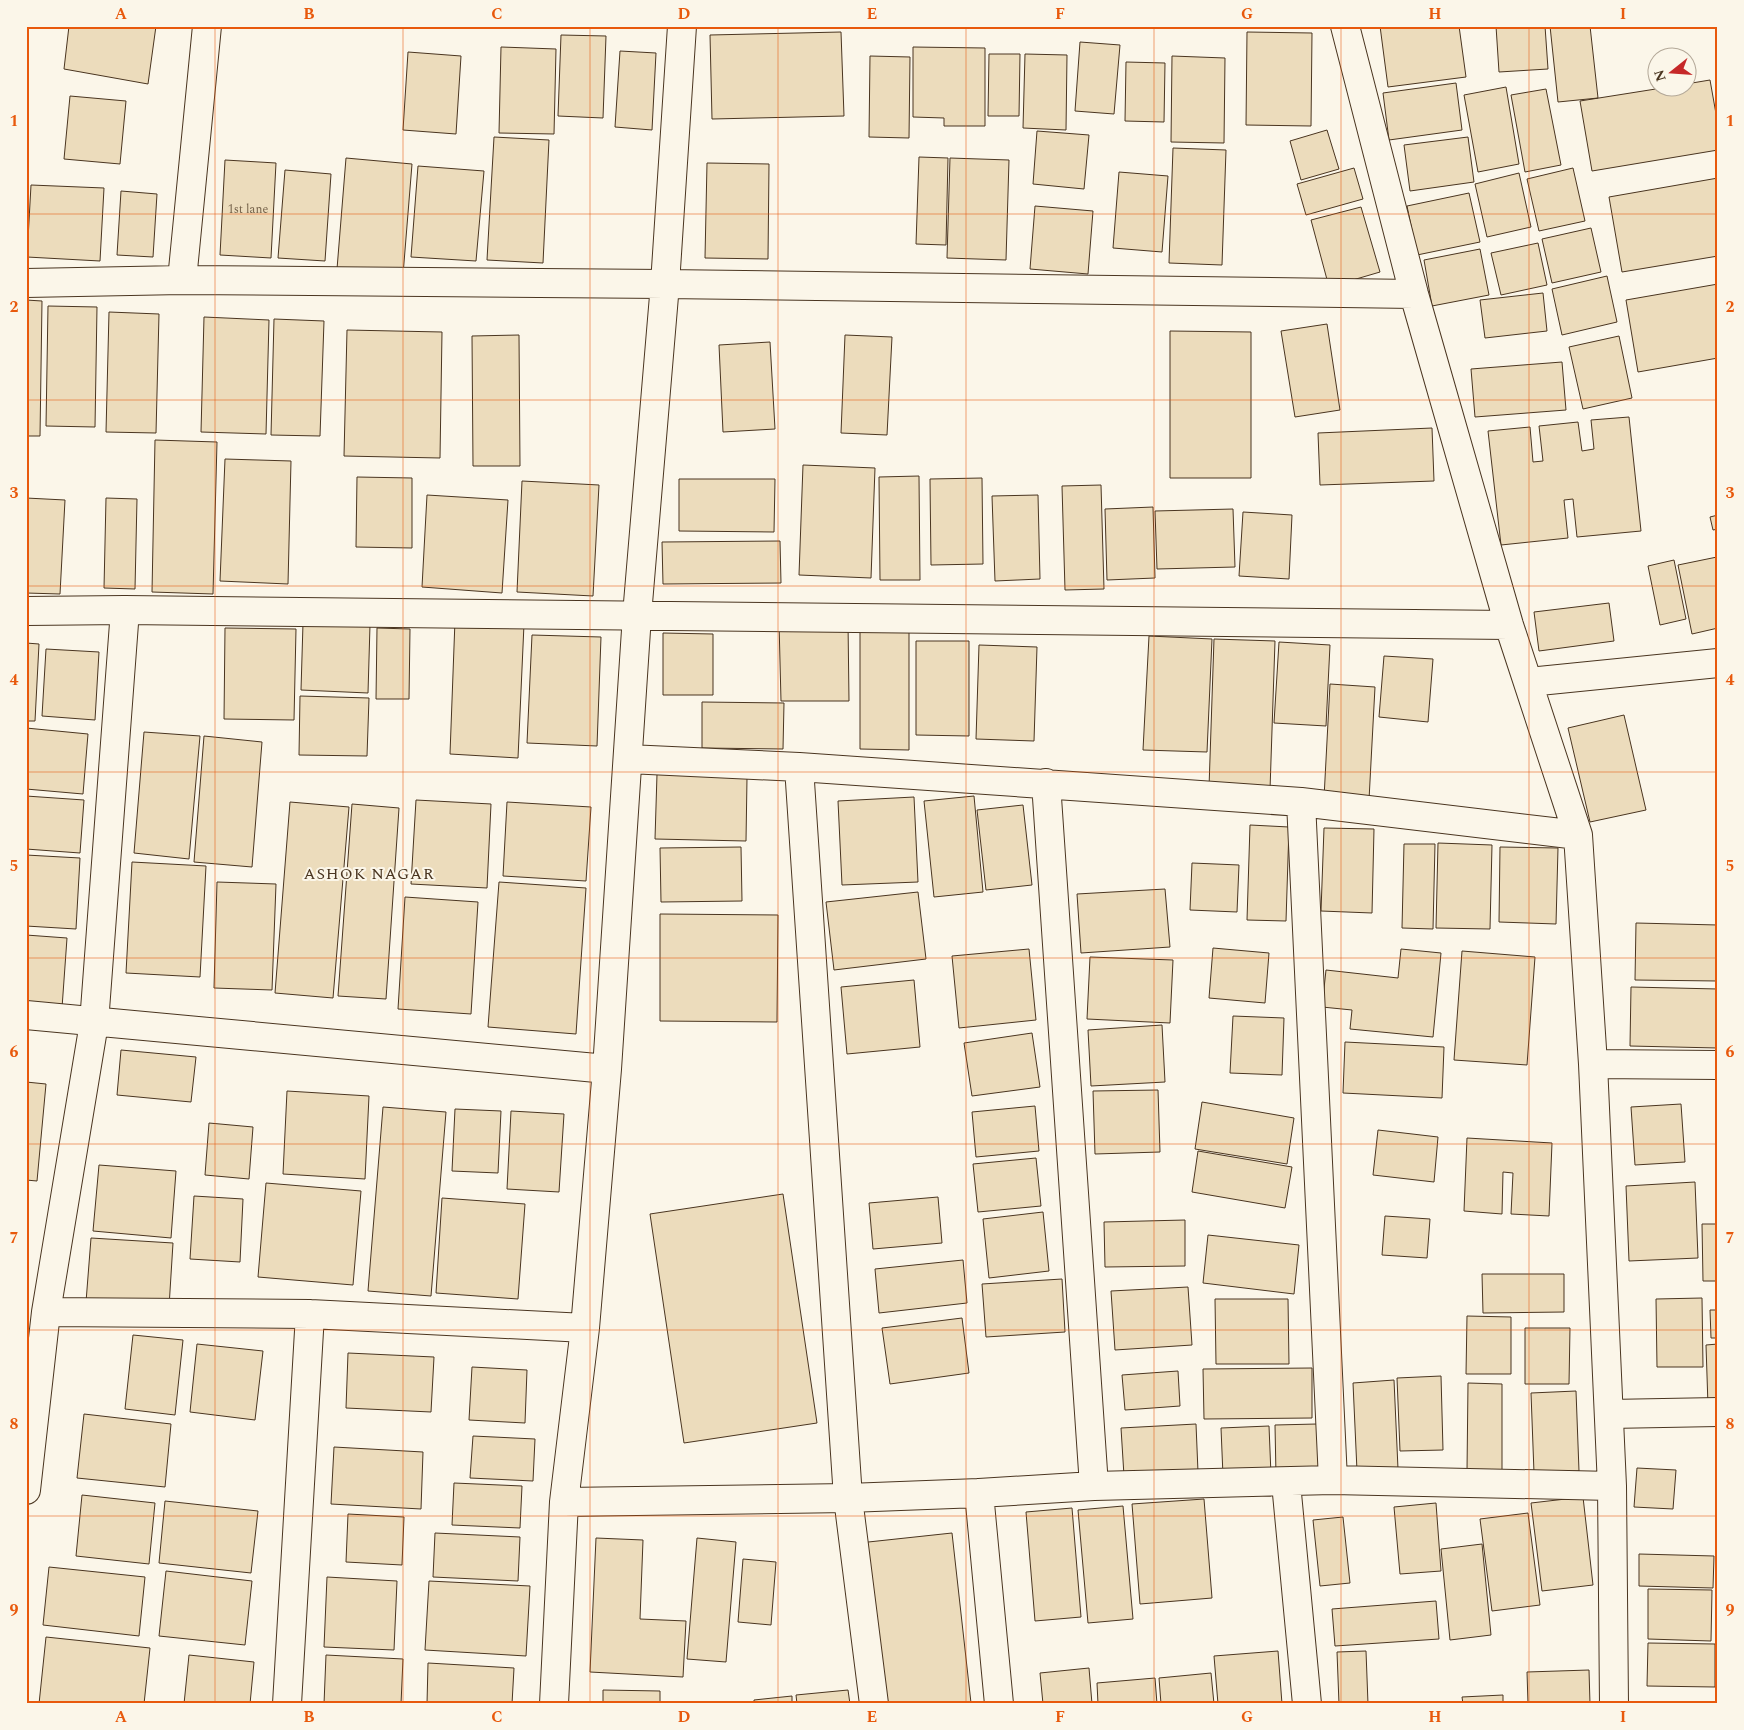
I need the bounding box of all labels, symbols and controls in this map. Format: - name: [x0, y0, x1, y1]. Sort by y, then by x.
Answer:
- text: A: [115, 2, 128, 26]
- text: B: [303, 2, 315, 26]
- text: C: [491, 2, 503, 26]
- text: D: [678, 2, 691, 26]
- text: E: [867, 2, 877, 26]
- text: F: [1055, 2, 1065, 26]
- text: G: [1241, 2, 1253, 26]
- text: H: [1428, 2, 1442, 26]
- text: I: [1620, 2, 1626, 26]
- north arrow: [1646, 48, 1696, 98]
- text: N: [1648, 67, 1672, 84]
- text: 1: [10, 109, 18, 133]
- text: 1: [1726, 109, 1734, 133]
- house number: 1st lane: [228, 200, 268, 219]
- text: 2: [10, 295, 19, 319]
- text: 2: [1726, 295, 1735, 319]
- text: 3: [10, 481, 19, 505]
- text: 3: [1726, 481, 1735, 505]
- text: 4: [10, 668, 19, 692]
- text: 4: [1726, 668, 1735, 692]
- text: 5: [10, 854, 18, 878]
- text: 5: [1726, 854, 1734, 878]
- district label: ASHOK NAGAR: [303, 862, 435, 886]
- text: 6: [10, 1040, 19, 1064]
- text: 6: [1726, 1040, 1735, 1064]
- text: 7: [10, 1226, 19, 1250]
- text: 7: [1726, 1226, 1735, 1250]
- text: 8: [10, 1412, 19, 1436]
- text: 8: [1726, 1412, 1735, 1436]
- text: 9: [10, 1598, 19, 1622]
- text: 9: [1726, 1598, 1735, 1622]
- text: A: [115, 1705, 128, 1729]
- text: B: [303, 1705, 315, 1729]
- text: C: [491, 1705, 503, 1729]
- text: D: [678, 1705, 691, 1729]
- text: E: [867, 1705, 877, 1729]
- text: F: [1055, 1705, 1065, 1729]
- text: G: [1241, 1705, 1253, 1729]
- text: H: [1428, 1705, 1442, 1729]
- text: I: [1620, 1705, 1626, 1729]

